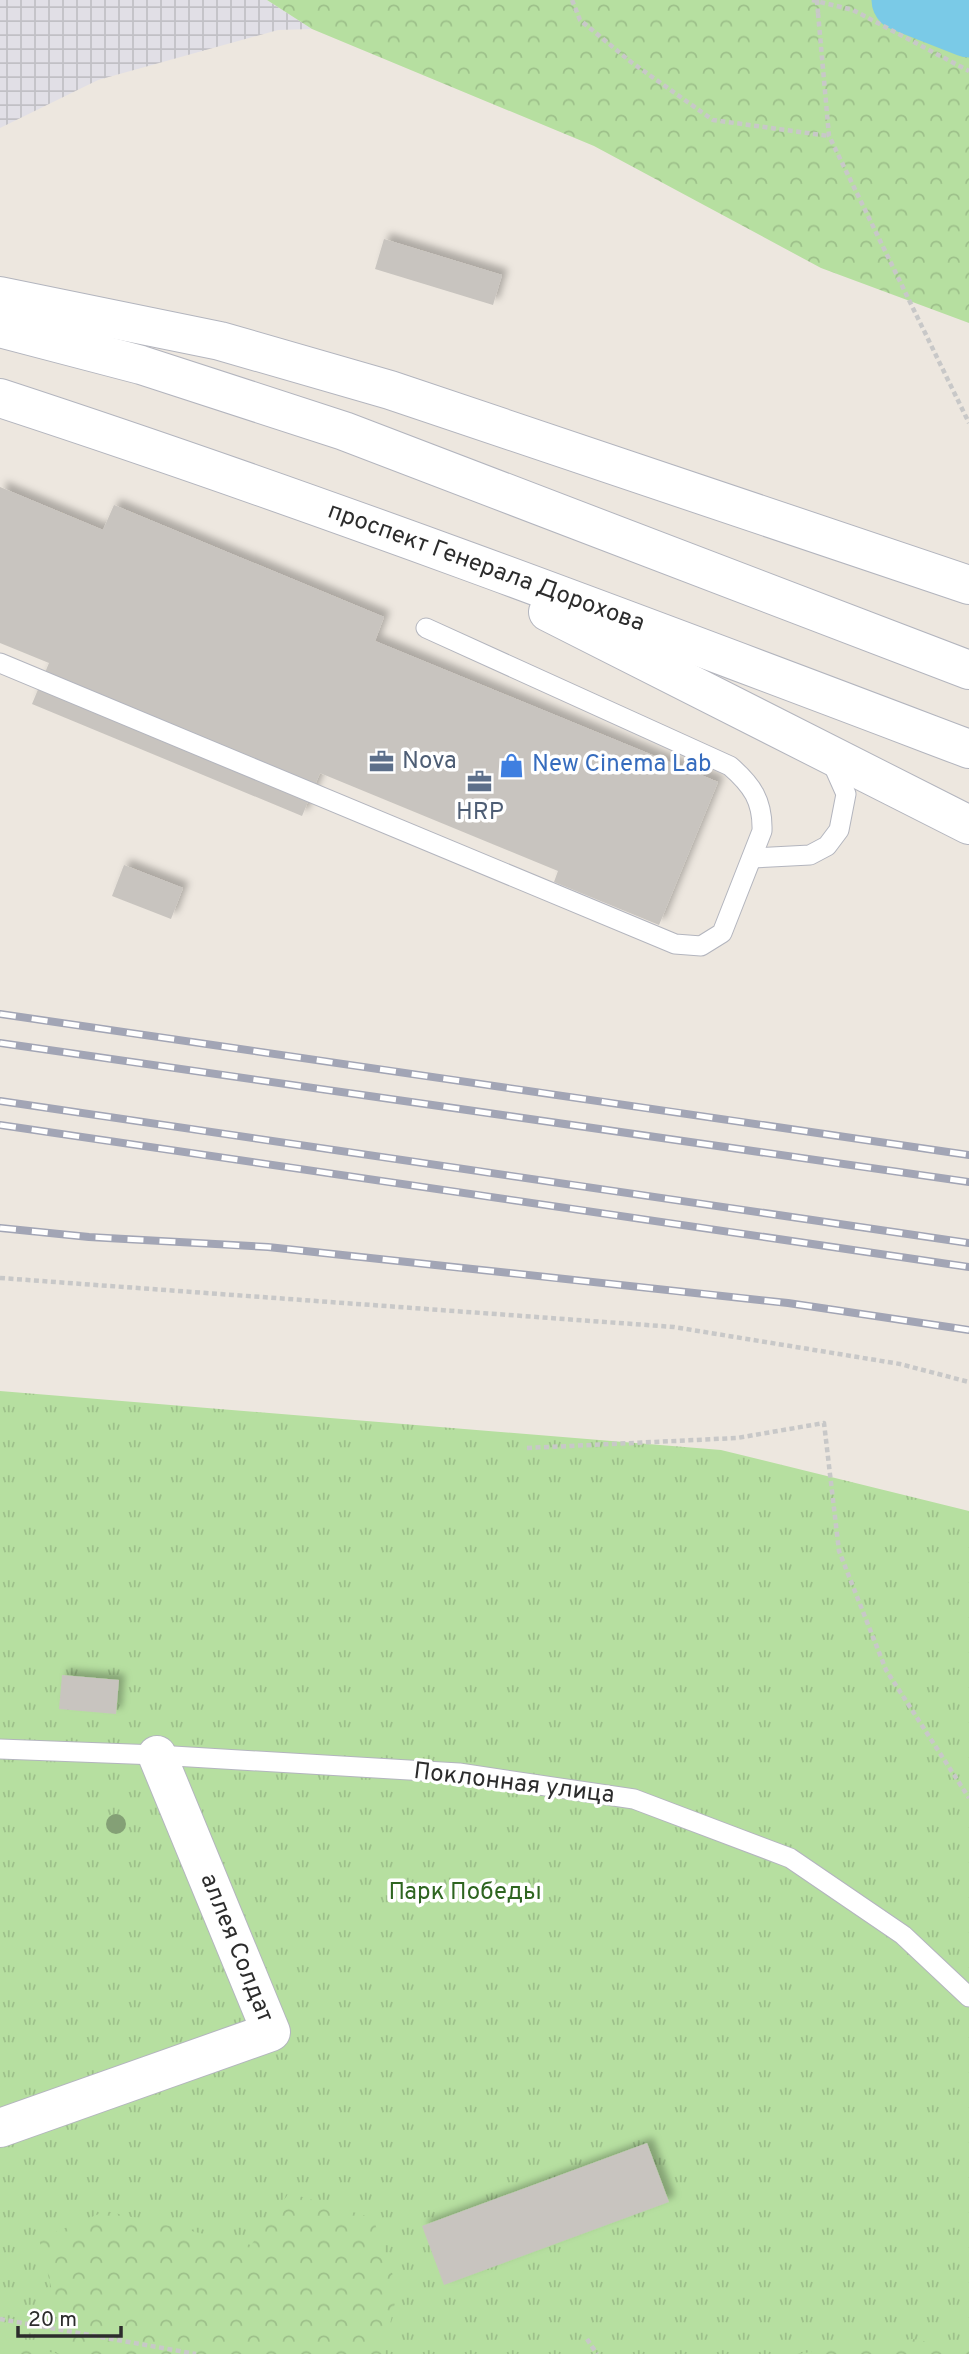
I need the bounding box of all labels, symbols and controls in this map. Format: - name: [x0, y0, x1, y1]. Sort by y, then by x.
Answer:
- street label: проспект Генерала Дорохова: [323, 497, 649, 639]
- place label: Nova: [402, 747, 457, 777]
- office icon: Nova: [368, 748, 396, 776]
- place label: New Cinema Lab: [532, 750, 711, 780]
- shop icon: New Cinema Lab: [498, 751, 526, 779]
- office icon: HRP: [466, 768, 494, 796]
- place label: HRP: [456, 798, 504, 828]
- street label: Поклонная улица: [412, 1757, 616, 1811]
- street label: аллея Солдат: [192, 1869, 280, 2027]
- park label: Парк Победы: [388, 1878, 542, 1908]
- scale bar: [18, 2294, 121, 2338]
- text: 20 m: [28, 2307, 77, 2334]

